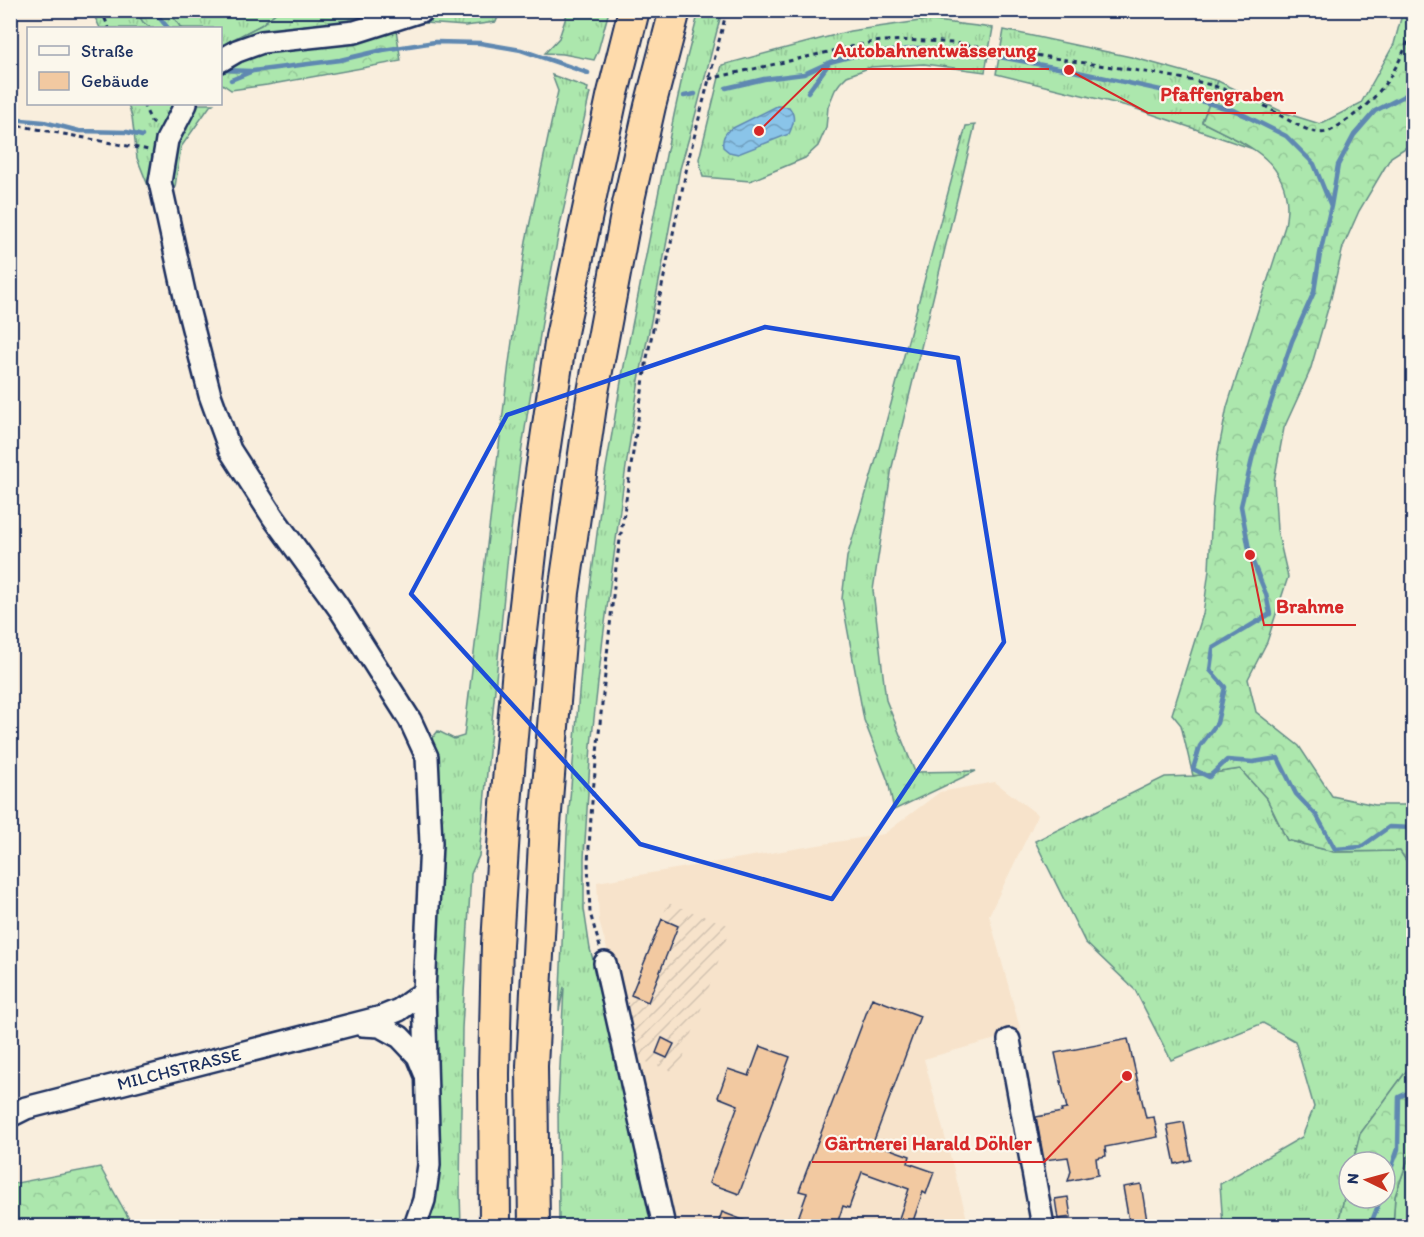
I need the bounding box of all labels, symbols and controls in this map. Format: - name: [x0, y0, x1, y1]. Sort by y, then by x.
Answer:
- legend: [27, 27, 222, 105]
- callout: Autobahnentwässerung: [822, 31, 1049, 69]
- text: Autobahnentwässerung: [833, 38, 1037, 63]
- text: Straße: [81, 40, 134, 62]
- text: Gebäude: [81, 70, 149, 92]
- callout: Pfaffengraben: [1148, 75, 1296, 113]
- text: Pfaffengraben: [1160, 82, 1284, 107]
- callout: Brahme: [1264, 587, 1356, 625]
- text: Brahme: [1276, 594, 1344, 618]
- street label: MILCHSTRASSE: [115, 1043, 243, 1095]
- callout: Gärtnerei Harald Döhler: [812, 1124, 1044, 1162]
- text: Gärtnerei Harald Döhler: [824, 1131, 1033, 1155]
- north arrow: [1337, 1150, 1397, 1210]
- text: N: [1343, 1173, 1362, 1185]

